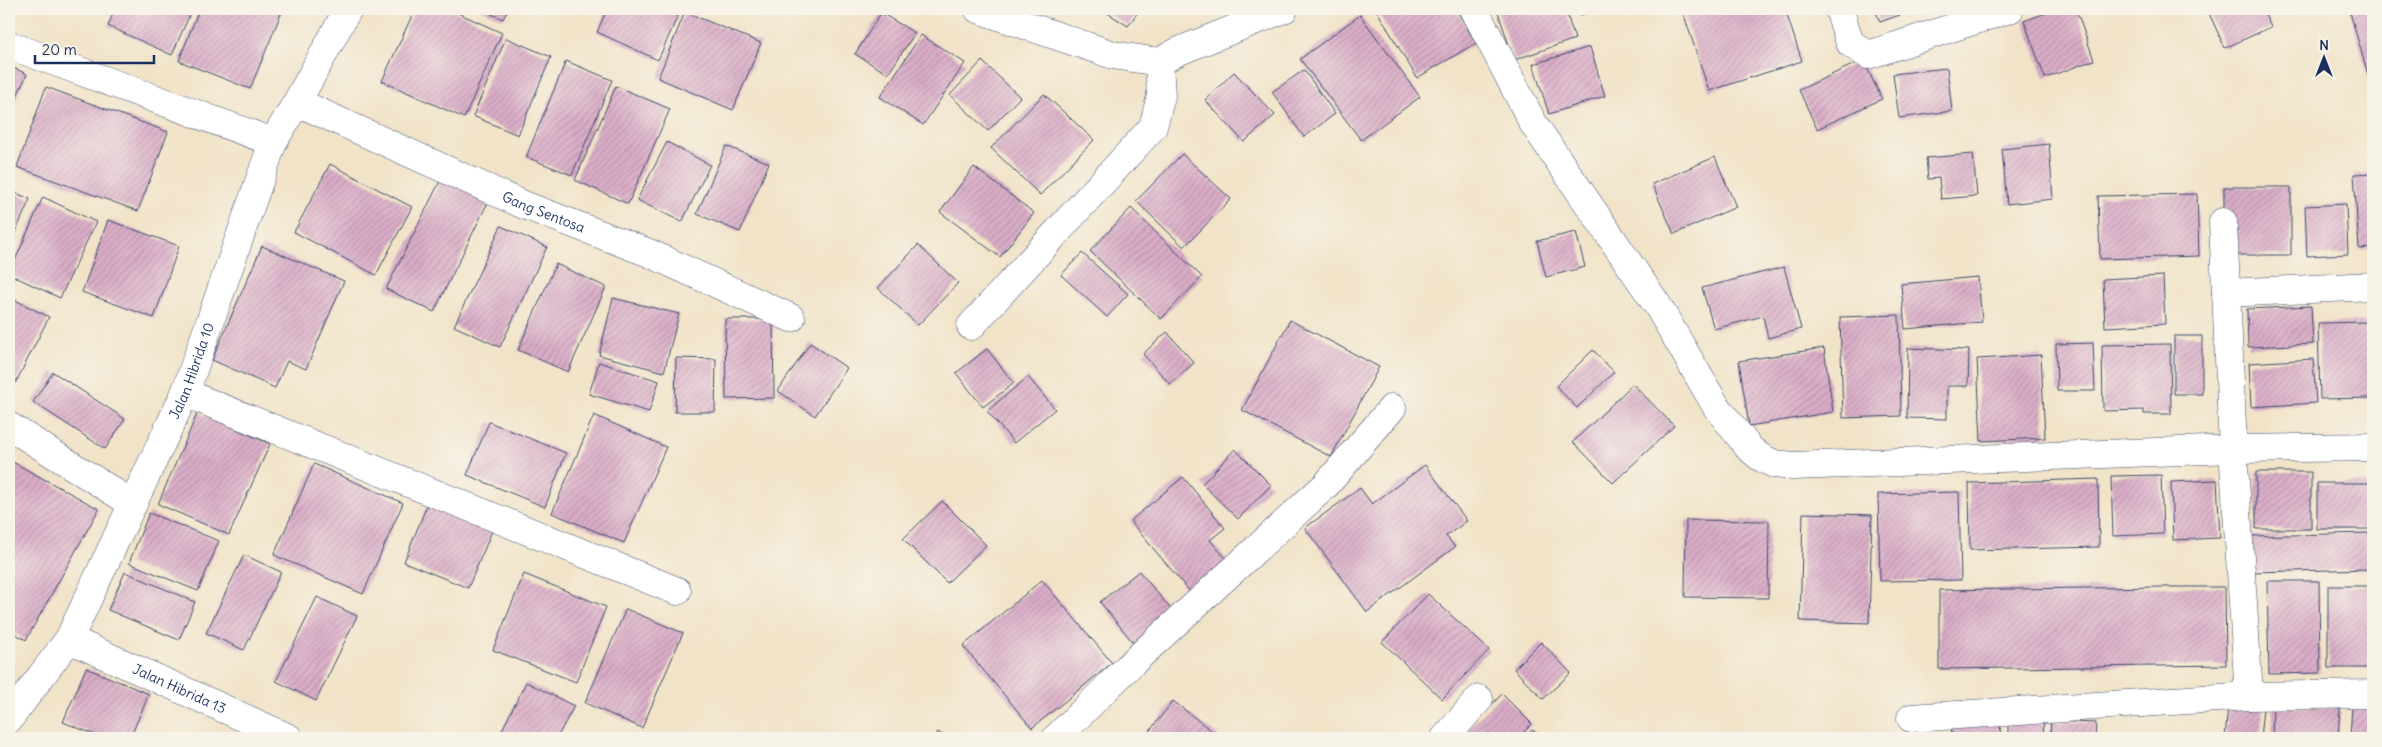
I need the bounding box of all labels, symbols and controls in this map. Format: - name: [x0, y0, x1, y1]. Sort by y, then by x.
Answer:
- scale bar: [35, 32, 154, 64]
- north arrow: [2300, 32, 2350, 82]
- text: N: [2319, 36, 2329, 54]
- text: 20 m: [42, 40, 77, 59]
- street label: Gang Sentosa: [499, 187, 587, 237]
- street label: Jalan Hibrida 10: [165, 320, 218, 422]
- street label: Jalan Hibrida 13: [130, 660, 229, 718]

